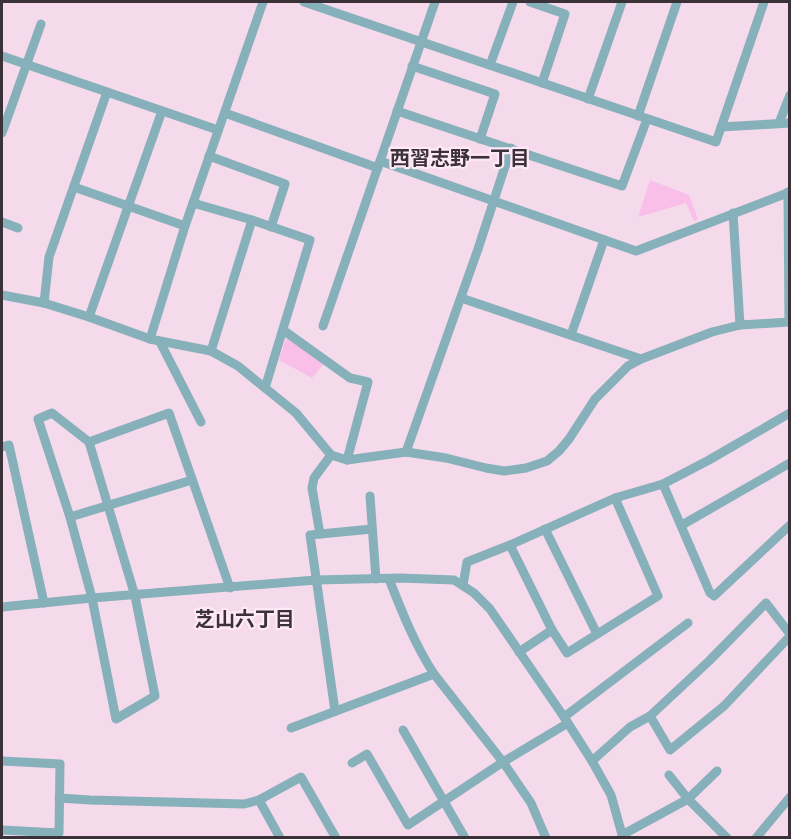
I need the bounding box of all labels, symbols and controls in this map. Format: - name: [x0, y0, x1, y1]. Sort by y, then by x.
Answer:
- district label: 西習志野一丁目: [390, 146, 530, 170]
- district label: 芝山六丁目: [195, 607, 295, 631]

